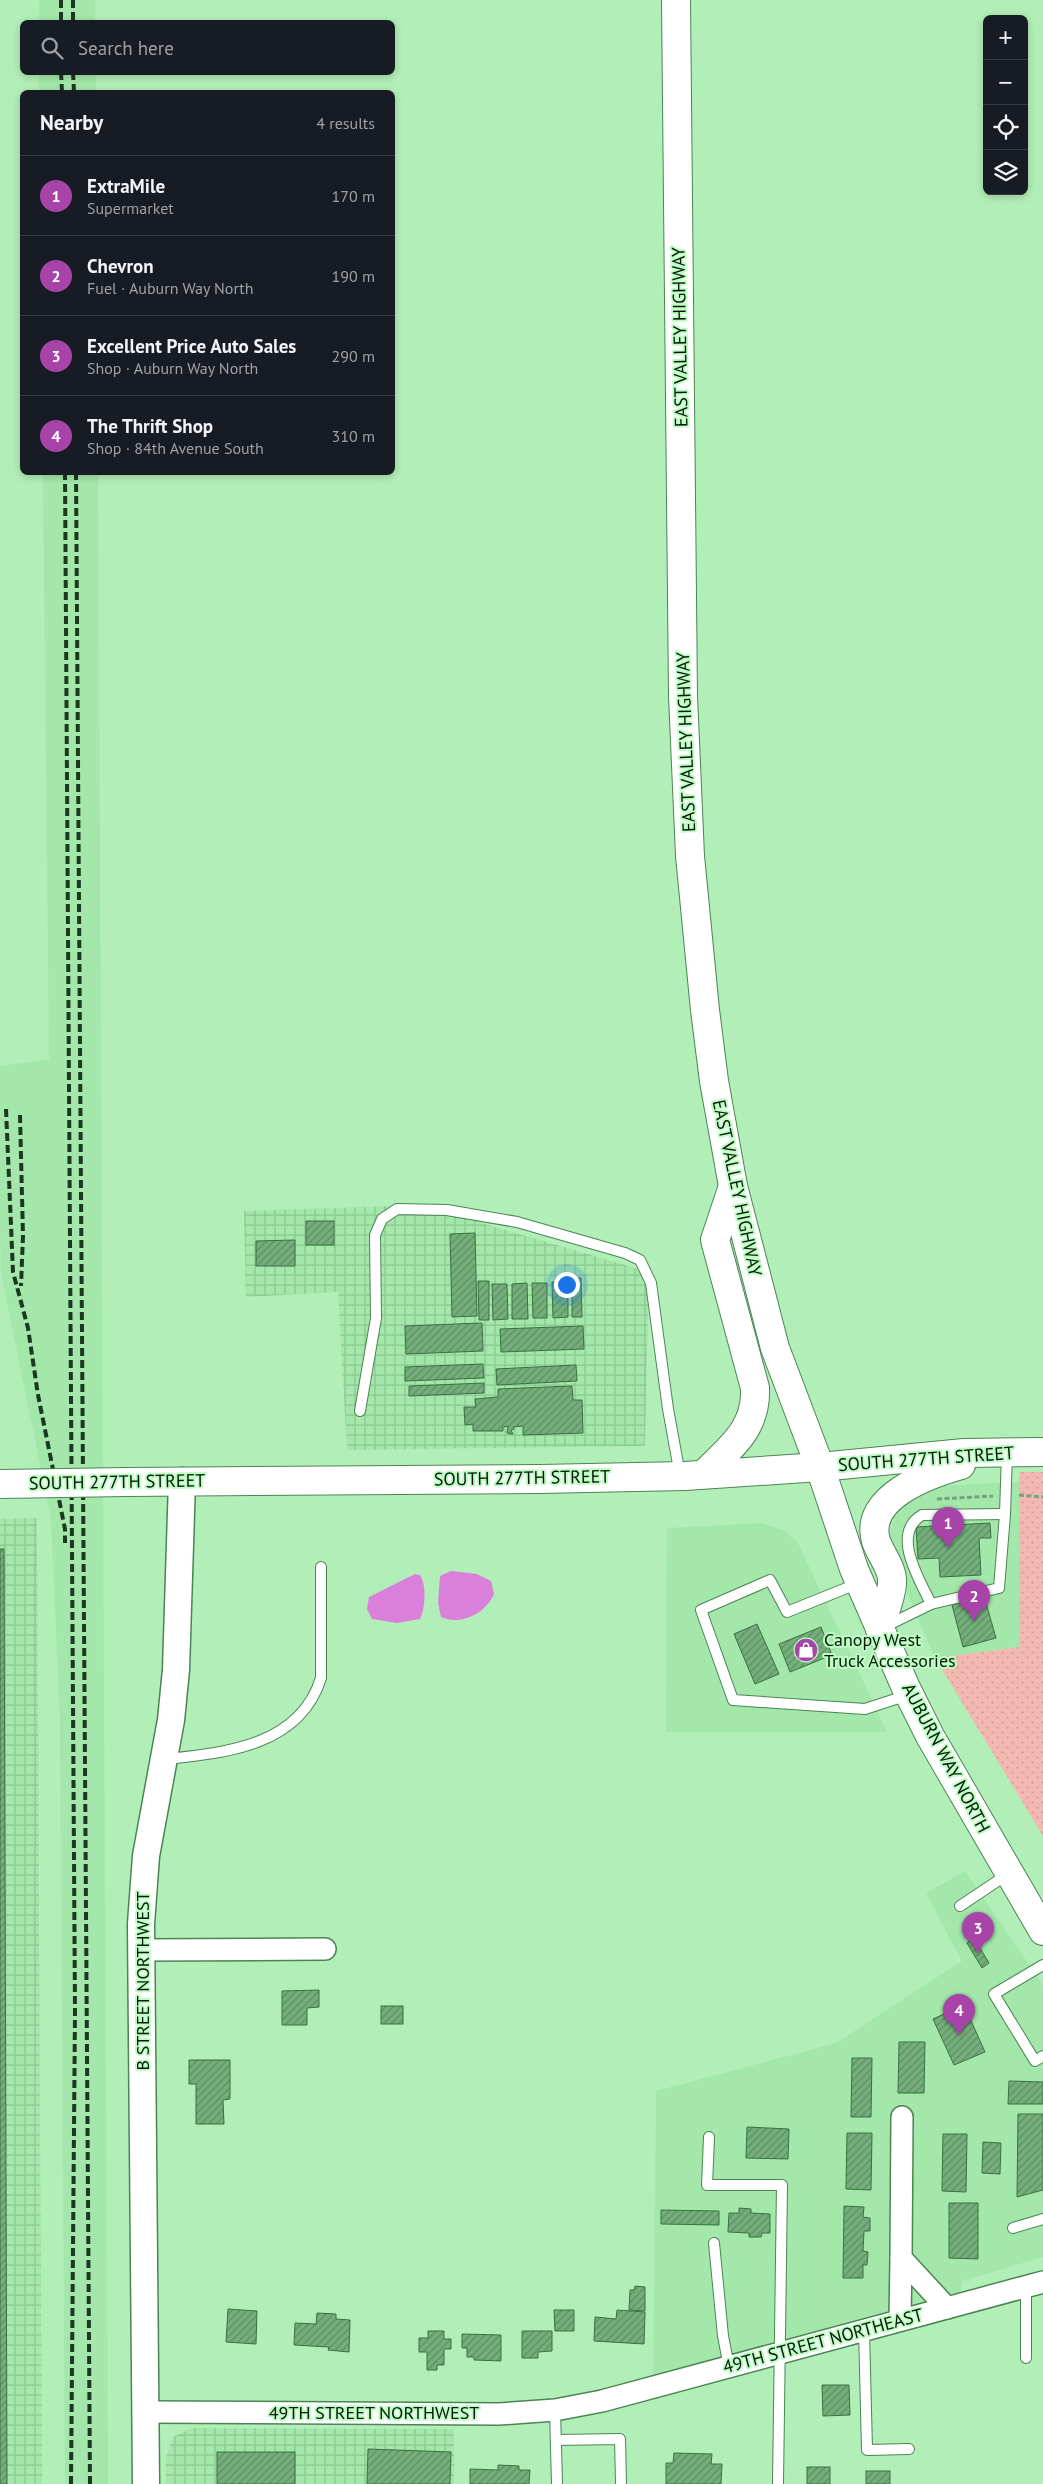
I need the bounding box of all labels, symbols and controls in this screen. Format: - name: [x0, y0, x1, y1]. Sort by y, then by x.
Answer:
- map controls: [983, 15, 1028, 195]
- button: +: [983, 15, 1028, 60]
- search box: [20, 20, 395, 75]
- icon: search: [38, 34, 66, 62]
- text: Search here: [78, 36, 174, 60]
- button: −: [983, 60, 1028, 105]
- button: locate: [983, 105, 1028, 150]
- text: Nearby: [40, 109, 103, 136]
- text: 4 results: [316, 113, 375, 133]
- button: layers: [983, 150, 1028, 195]
- text: ExtraMile: [87, 174, 165, 198]
- text: 1: [51, 186, 61, 206]
- text: 170 m: [332, 186, 375, 206]
- text: Supermarket: [87, 198, 174, 218]
- street label: EAST VALLEY HIGHWAY: [666, 247, 693, 427]
- text: Chevron: [87, 254, 154, 278]
- text: 2: [51, 266, 61, 286]
- text: 190 m: [332, 266, 375, 286]
- text: Fuel · Auburn Way North: [87, 278, 254, 298]
- text: Excellent Price Auto Sales: [87, 334, 296, 358]
- text: 3: [51, 346, 61, 366]
- text: 290 m: [332, 346, 375, 366]
- text: Shop · Auburn Way North: [87, 358, 258, 378]
- text: The Thrift Shop: [87, 414, 213, 438]
- text: 4: [51, 426, 61, 446]
- text: 310 m: [332, 426, 375, 446]
- text: Shop · 84th Avenue South: [87, 438, 264, 458]
- street label: EAST VALLEY HIGHWAY: [671, 652, 700, 832]
- street label: EAST VALLEY HIGHWAY: [708, 1097, 767, 1278]
- your location: [554, 1272, 580, 1298]
- street label: SOUTH 277TH STREET: [837, 1441, 1015, 1476]
- street label: SOUTH 277TH STREET: [434, 1464, 610, 1491]
- street label: SOUTH 277TH STREET: [29, 1468, 205, 1495]
- pin: 1: [932, 1507, 964, 1548]
- pin: 2: [958, 1580, 990, 1621]
- place label: Canopy West Truck Accessories: [824, 1628, 956, 1672]
- shop icon: Canopy West Truck Accessories: [793, 1637, 819, 1663]
- street label: AUBURN WAY NORTH: [897, 1679, 996, 1836]
- street label: B STREET NORTHWEST: [131, 1891, 154, 2071]
- pin: 3: [962, 1912, 994, 1953]
- pin: 4: [943, 1994, 975, 2035]
- street label: 49TH STREET NORTHEAST: [720, 2303, 925, 2378]
- street label: 49TH STREET NORTHWEST: [269, 2401, 479, 2424]

